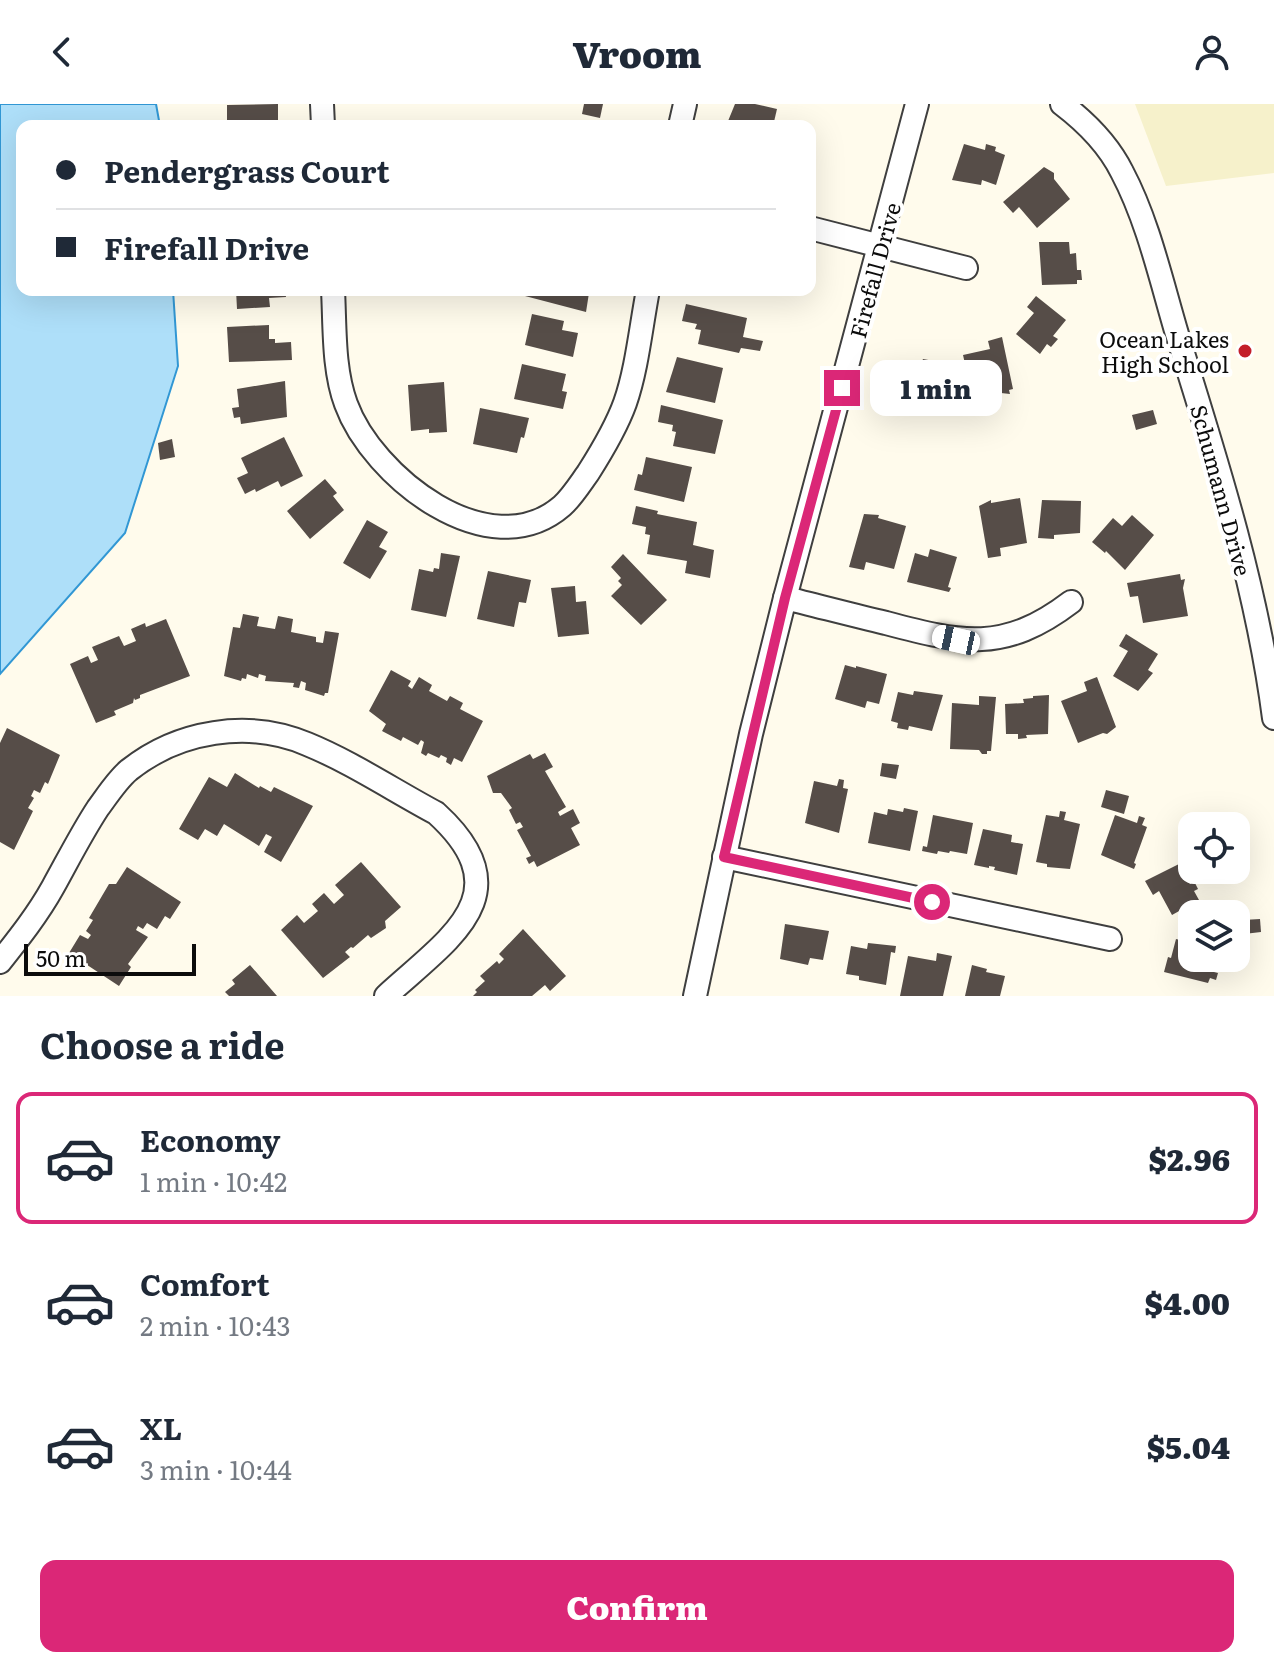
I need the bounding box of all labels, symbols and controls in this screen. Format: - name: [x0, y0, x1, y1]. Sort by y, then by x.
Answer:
- text: Vroom: [573, 26, 701, 79]
- icon: back: [40, 30, 84, 74]
- icon: person: [1190, 30, 1234, 74]
- text: Pendergrass Court: [104, 148, 390, 192]
- street label: Firefall Drive: [840, 198, 908, 342]
- text: Firefall Drive: [104, 225, 309, 269]
- place label: Ocean Lakes High School: [1099, 322, 1229, 380]
- marker: Ocean Lakes High School: [1236, 342, 1254, 360]
- callout: 1 min: [870, 360, 1002, 416]
- text: 1 min: [901, 368, 971, 407]
- route end: [824, 370, 860, 406]
- street label: Schumann Drive: [1183, 401, 1261, 579]
- car: [930, 623, 982, 657]
- map controls: [1178, 812, 1250, 972]
- button: locate: [1178, 812, 1250, 884]
- route start: [914, 884, 950, 920]
- button: layers: [1178, 900, 1250, 972]
- scale bar: [24, 940, 196, 976]
- text: 50 m: [36, 941, 86, 974]
- text: Choose a ride: [40, 1017, 285, 1070]
- text: Economy: [140, 1117, 280, 1161]
- icon: car: [44, 1122, 116, 1194]
- text: $2.96: [1149, 1136, 1230, 1180]
- text: 1 min · 10:42: [140, 1161, 287, 1200]
- text: Comfort: [140, 1261, 270, 1305]
- icon: car: [44, 1266, 116, 1338]
- text: $4.00: [1144, 1280, 1230, 1324]
- text: 2 min · 10:43: [140, 1305, 291, 1344]
- text: XL: [140, 1405, 182, 1449]
- icon: car: [44, 1410, 116, 1482]
- text: $5.04: [1147, 1424, 1230, 1468]
- text: 3 min · 10:44: [140, 1449, 292, 1488]
- button: Confirm: [40, 1560, 1234, 1652]

